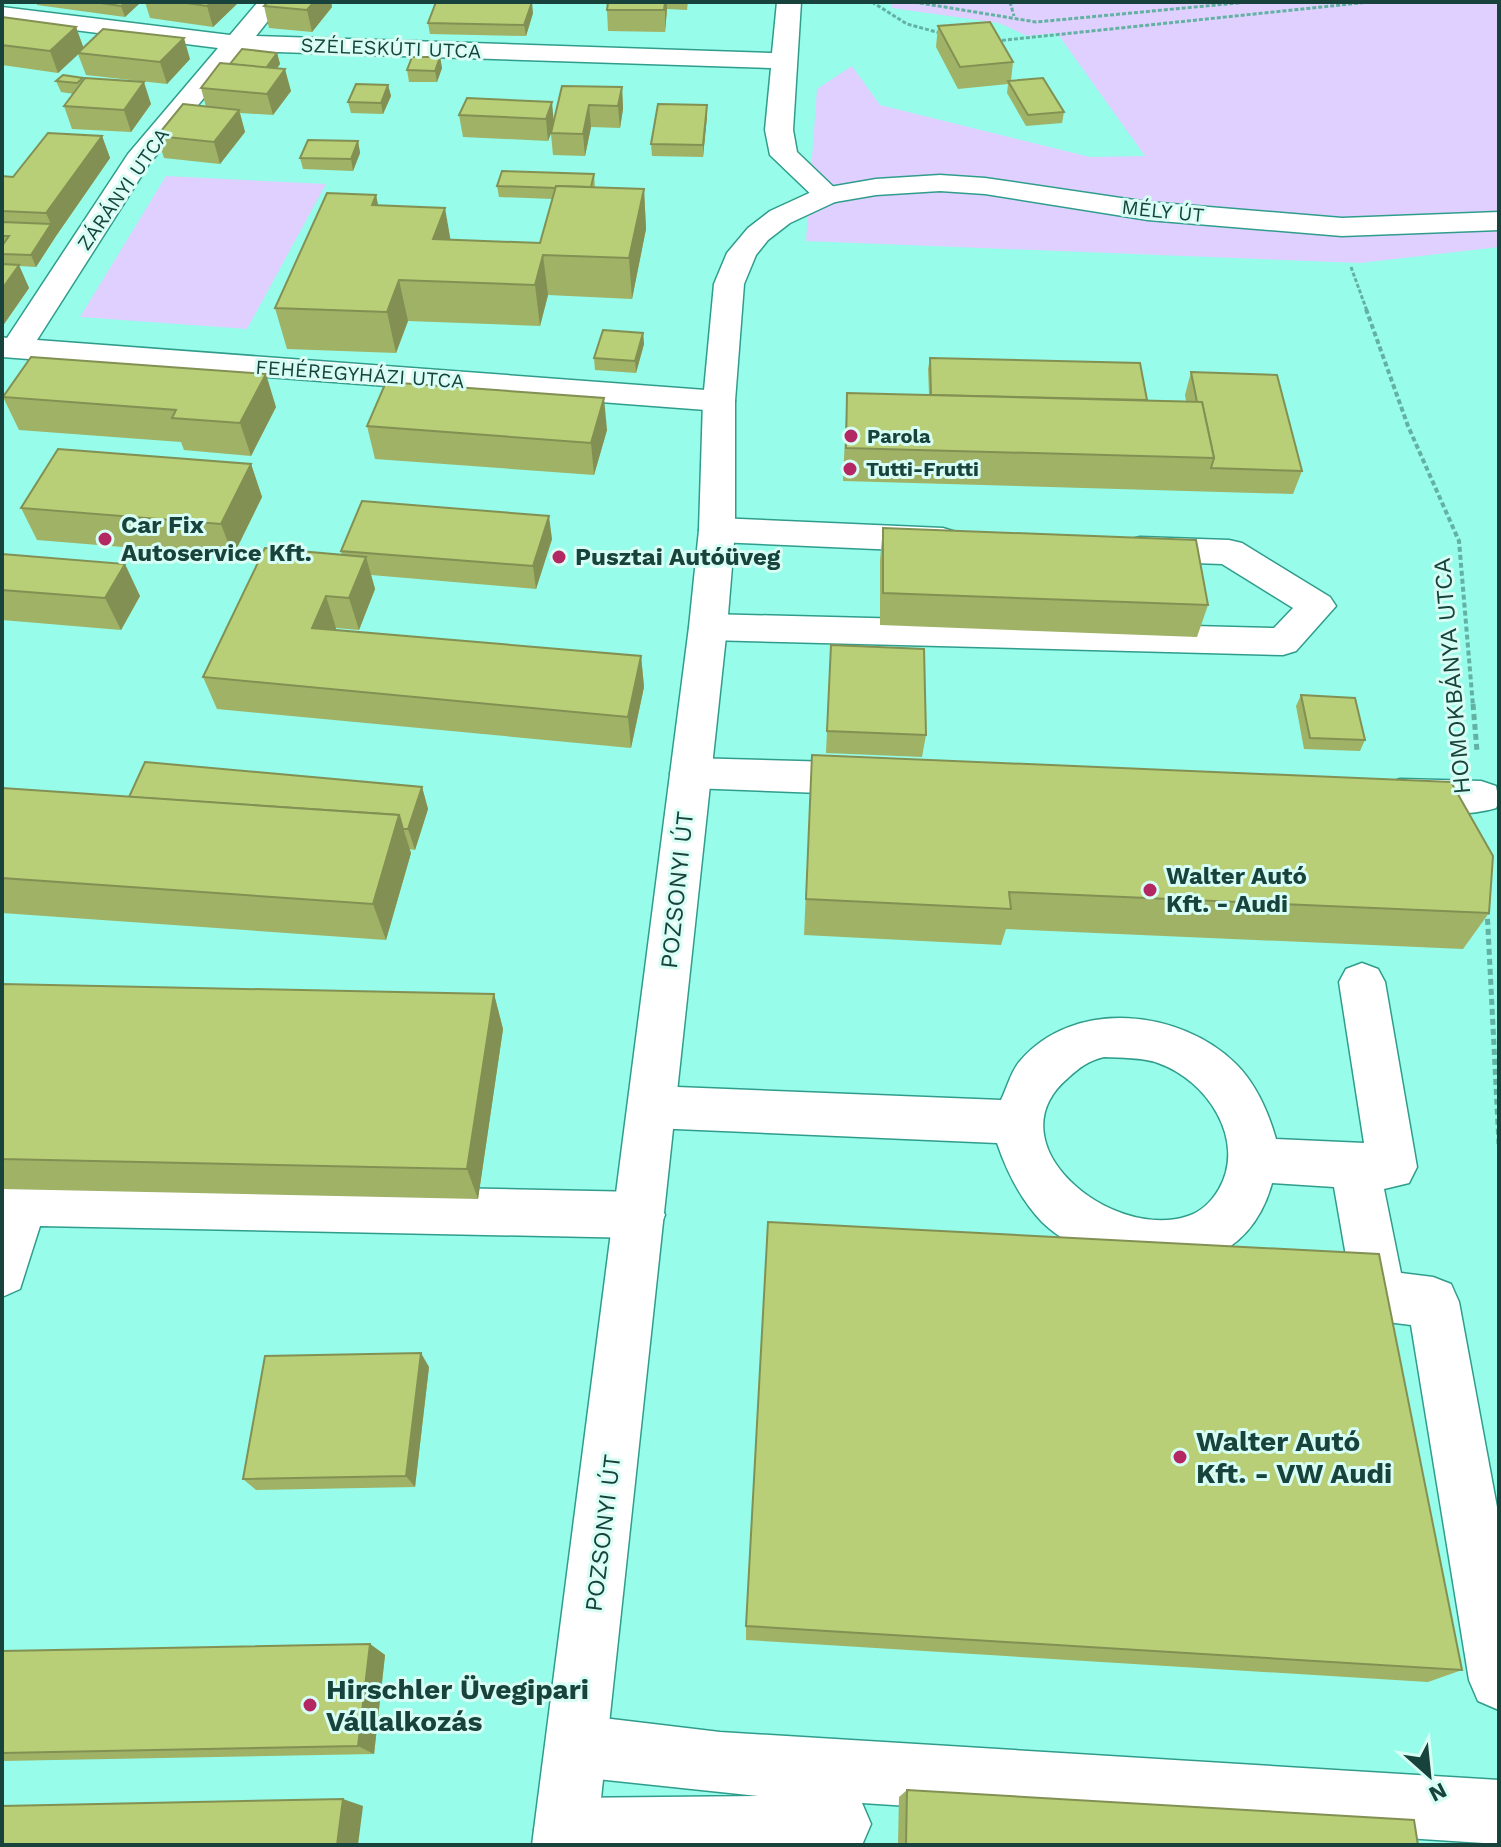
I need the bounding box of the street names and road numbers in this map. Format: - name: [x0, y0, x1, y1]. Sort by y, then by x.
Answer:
- street label: SZÉLESKÚTI UTCA: [300, 33, 482, 63]
- street label: ZÁRÁNYI UTCA: [72, 123, 174, 255]
- street label: MÉLY ÚT: [1120, 195, 1206, 227]
- street label: FEHÉREGYHÁZI UTCA: [255, 355, 465, 393]
- street label: HOMOKBÁNYA UTCA: [1428, 557, 1476, 795]
- street label: POZSONYI ÚT: [655, 810, 699, 970]
- street label: POZSONYI ÚT: [579, 1453, 627, 1613]

